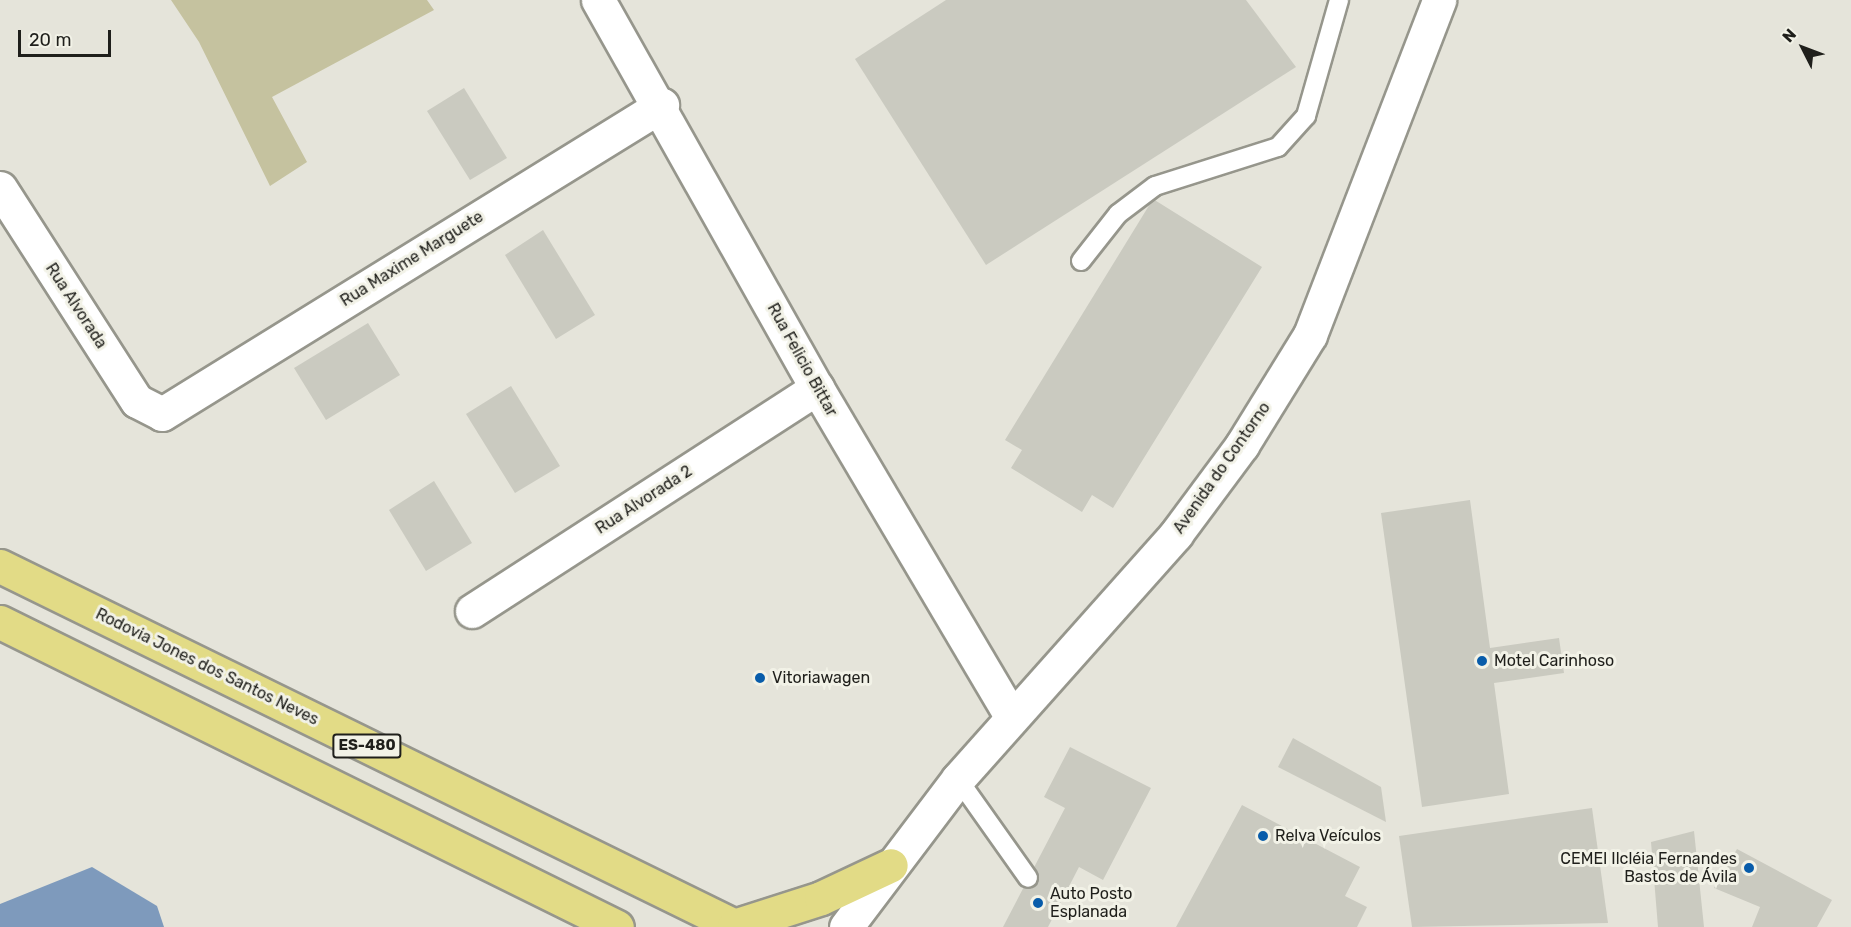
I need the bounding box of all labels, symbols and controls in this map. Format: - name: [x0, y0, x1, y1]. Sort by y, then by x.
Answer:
- scale bar: [21, 18, 114, 56]
- north arrow: [1773, 18, 1833, 78]
- text: N: [1778, 25, 1800, 46]
- text: 20 m: [29, 29, 71, 51]
- street label: Rua Maxime Marguete: [337, 207, 487, 311]
- street label: Rua Alvorada: [41, 260, 111, 352]
- street label: Rua Felicio Bittar: [763, 300, 841, 420]
- street label: Avenida do Contorno: [1169, 399, 1275, 537]
- street label: Rua Alvorada 2: [592, 462, 696, 538]
- street label: Rodovia Jones dos Santos Neves: [92, 605, 322, 729]
- place label: Motel Carinhoso: [1494, 651, 1614, 671]
- marker: Motel Carinhoso: [1475, 654, 1489, 668]
- place label: Vitoriawagen: [772, 668, 870, 688]
- marker: Vitoriawagen: [753, 671, 767, 685]
- road number: ES-480: [331, 734, 403, 758]
- place label: Relva Veículos: [1275, 826, 1382, 846]
- marker: Relva Veículos: [1256, 829, 1270, 843]
- place label: CEMEI Ilcléia Fernandes Bastos de Ávila: [1560, 849, 1737, 887]
- marker: CEMEI Ilcléia Fernandes Bastos de Ávila: [1742, 861, 1756, 875]
- place label: Auto Posto Esplanada: [1050, 884, 1133, 922]
- marker: Auto Posto Esplanada: [1031, 896, 1045, 910]

